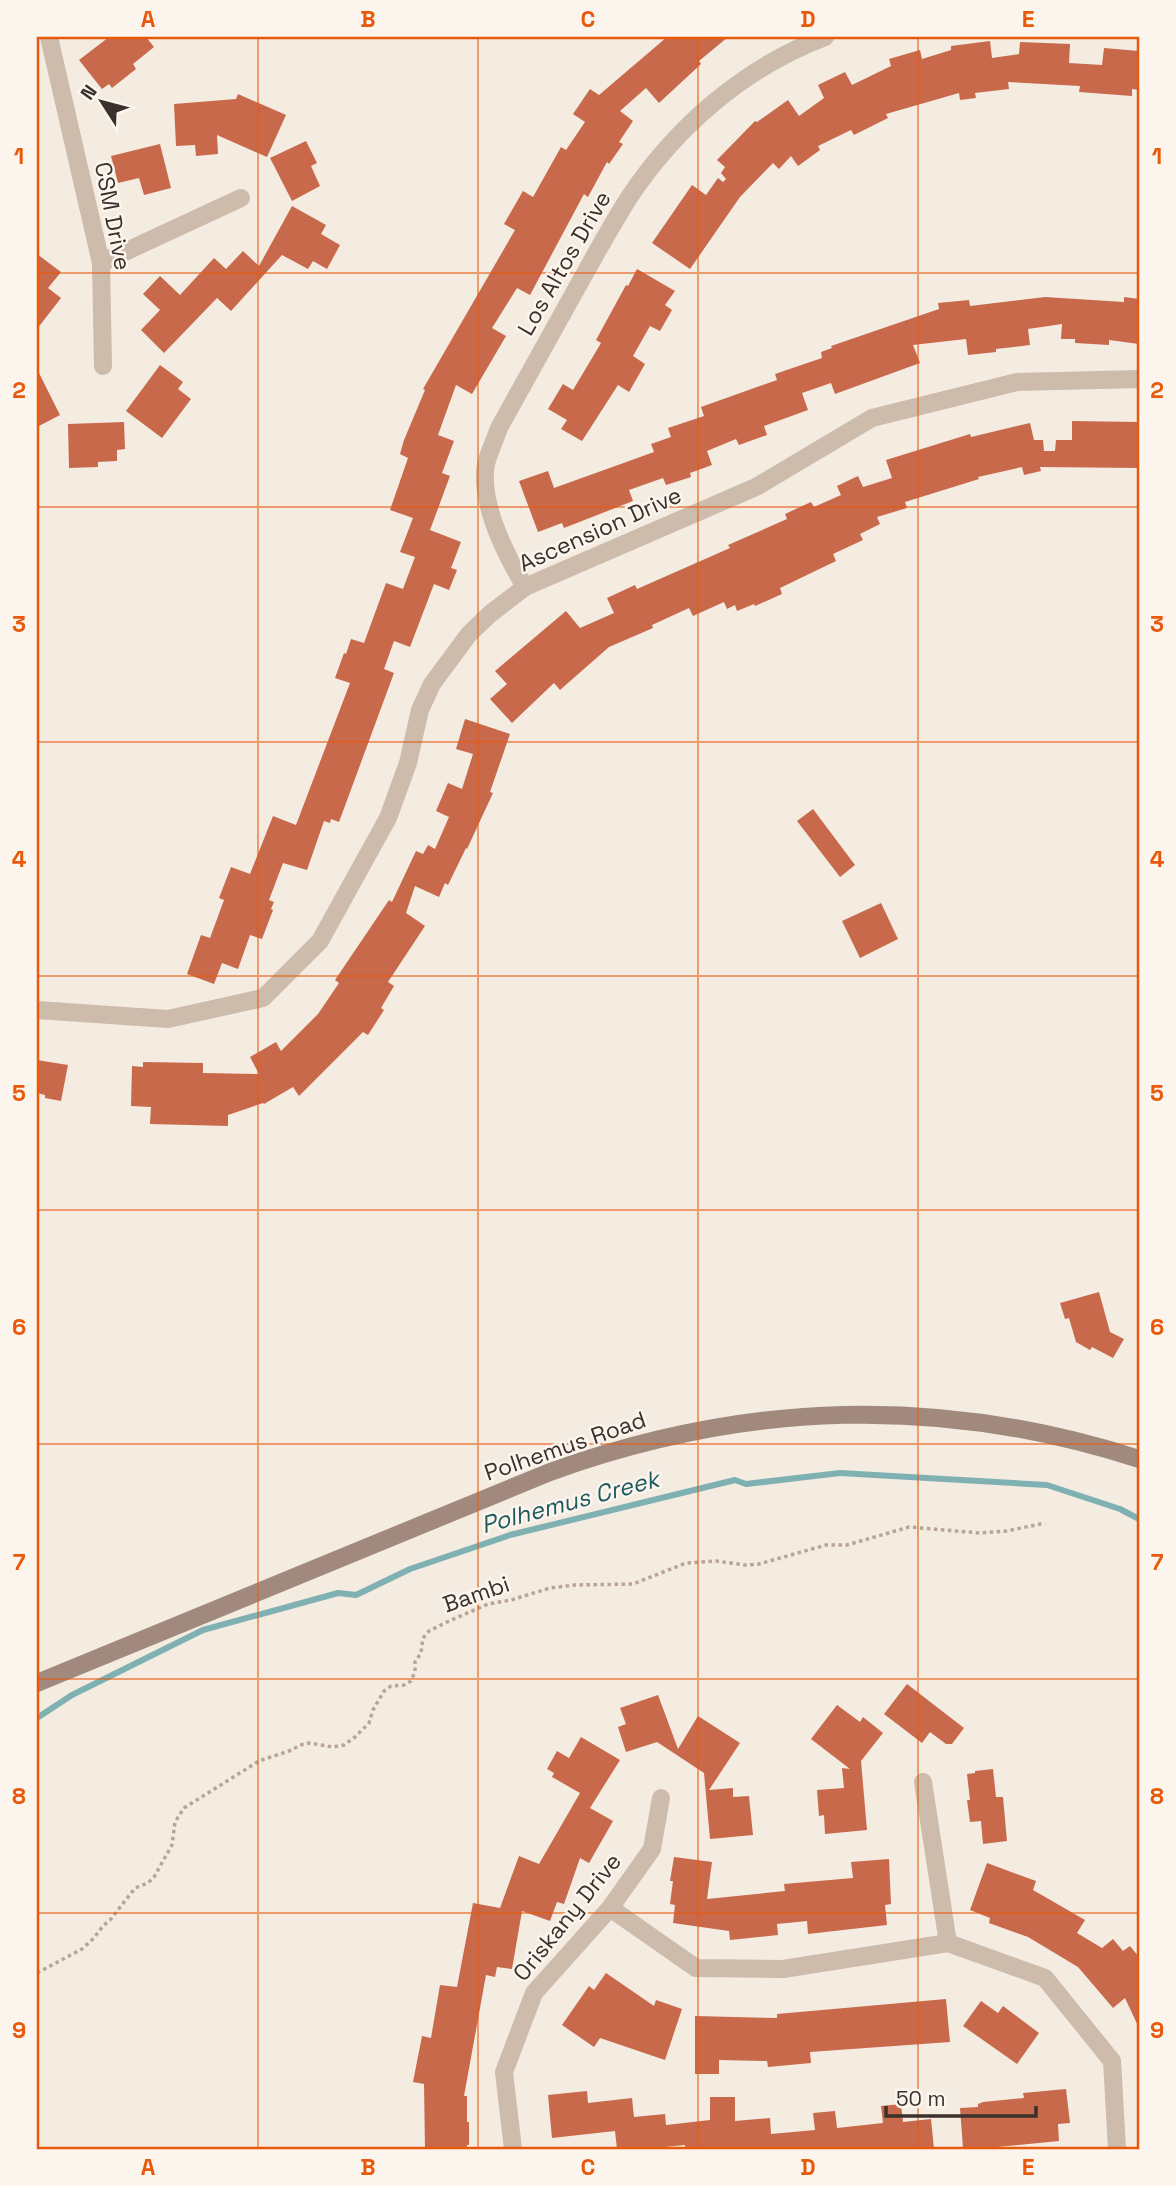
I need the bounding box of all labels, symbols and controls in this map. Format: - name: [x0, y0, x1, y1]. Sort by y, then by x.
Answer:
- text: A: [141, 4, 156, 34]
- text: B: [360, 4, 376, 34]
- text: C: [581, 4, 595, 34]
- text: D: [800, 4, 816, 34]
- text: E: [1022, 4, 1034, 34]
- north arrow: [66, 66, 136, 136]
- text: N: [75, 80, 103, 105]
- text: 1: [14, 141, 24, 171]
- text: 1: [1152, 141, 1162, 171]
- street label: CSM Drive: [88, 159, 138, 273]
- street label: Los Altos Drive: [510, 185, 618, 341]
- text: 2: [12, 375, 26, 405]
- text: 2: [1150, 375, 1164, 405]
- street label: Ascension Drive: [514, 480, 686, 578]
- text: 3: [12, 609, 26, 639]
- text: 3: [1150, 609, 1164, 639]
- text: 4: [12, 844, 27, 874]
- text: 4: [1150, 844, 1165, 874]
- text: 5: [12, 1078, 26, 1108]
- text: 5: [1150, 1078, 1164, 1108]
- text: 6: [12, 1312, 26, 1342]
- text: 6: [1150, 1312, 1164, 1342]
- street label: Polhemus Road: [480, 1404, 650, 1488]
- water label: Polhemus Creek: [477, 1462, 665, 1540]
- text: 7: [13, 1547, 26, 1577]
- text: 7: [1151, 1547, 1164, 1577]
- street label: Bambi: [439, 1569, 513, 1619]
- text: 8: [12, 1781, 26, 1811]
- text: 8: [1150, 1781, 1164, 1811]
- street label: Oriskany Drive: [506, 1847, 628, 1987]
- text: 9: [12, 2015, 26, 2045]
- text: 9: [1150, 2015, 1164, 2045]
- scale bar: [886, 2074, 1036, 2118]
- text: 50 m: [896, 2085, 946, 2112]
- text: A: [141, 2152, 156, 2182]
- text: B: [360, 2152, 376, 2182]
- text: C: [581, 2152, 595, 2182]
- text: D: [800, 2152, 816, 2182]
- text: E: [1022, 2152, 1034, 2182]

